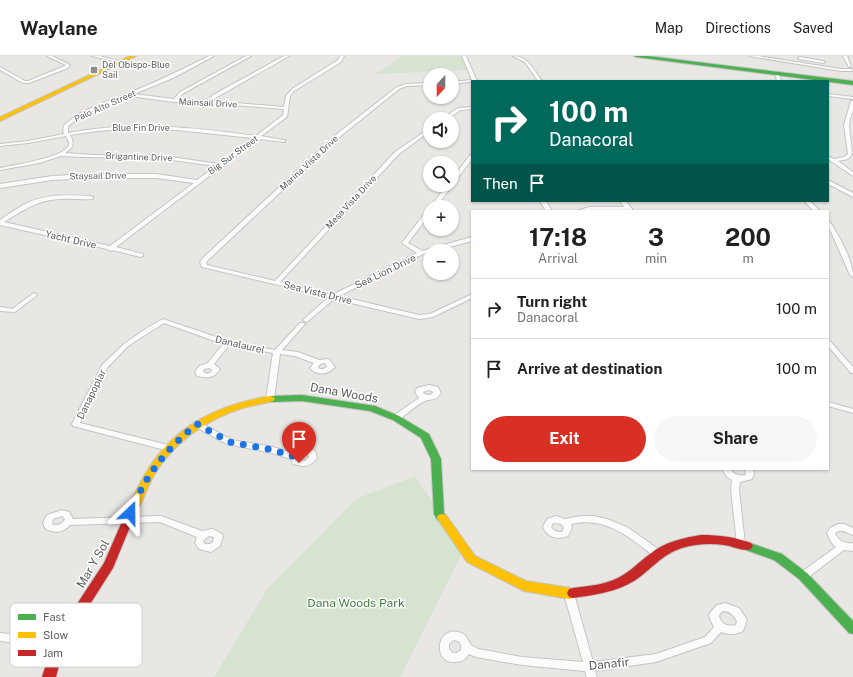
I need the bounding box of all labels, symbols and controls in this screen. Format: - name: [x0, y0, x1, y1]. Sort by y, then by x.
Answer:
- text: Waylane: [20, 17, 98, 39]
- text: Map: [655, 20, 683, 36]
- text: Directions: [705, 20, 771, 36]
- text: Saved: [793, 20, 833, 36]
- place label: Del Obispo-Blue Sail: [102, 59, 170, 80]
- marker: Del Obispo-Blue Sail: [89, 65, 99, 75]
- north arrow: [423, 68, 459, 104]
- map controls: [423, 68, 459, 280]
- street label: Palo Alto Street: [72, 87, 138, 124]
- street label: Mainsail Drive: [178, 95, 238, 110]
- text: 100 m: [549, 95, 628, 128]
- icon: right: [483, 96, 535, 148]
- button: sound: [423, 112, 459, 148]
- street label: Blue Fin Drive: [112, 122, 170, 133]
- text: Danacoral: [549, 129, 634, 150]
- street label: Big Sur Street: [205, 132, 260, 176]
- street label: Marina Vista Drive: [277, 133, 340, 192]
- street label: Brigantine Drive: [105, 150, 173, 163]
- button: search: [423, 156, 459, 192]
- street label: Staysail Drive: [69, 170, 127, 181]
- icon: arrive: [526, 172, 548, 194]
- street label: Mesa Vista Drive: [323, 173, 378, 231]
- text: Then: [483, 175, 518, 192]
- button: +: [423, 200, 459, 236]
- text: 17:18: [529, 223, 587, 251]
- text: 3: [648, 223, 664, 251]
- text: 200: [725, 223, 771, 251]
- street label: Yacht Drive: [44, 227, 98, 251]
- button: −: [423, 244, 459, 280]
- street label: Sea Lion Drive: [353, 251, 418, 291]
- text: Arrival: [538, 251, 578, 266]
- text: min: [645, 251, 667, 266]
- text: m: [742, 251, 754, 266]
- street label: Sea Vista Drive: [283, 278, 354, 306]
- text: Turn right: [517, 293, 587, 310]
- icon: right: [483, 298, 505, 320]
- text: 100 m: [776, 300, 817, 317]
- text: Danacoral: [517, 310, 578, 325]
- street label: Danalaurel: [214, 332, 266, 356]
- icon: arrive: [483, 358, 505, 380]
- text: Arrive at destination: [517, 360, 662, 377]
- text: 100 m: [776, 360, 817, 377]
- street label: Danapoplar: [74, 367, 108, 421]
- street label: Dana Woods: [309, 380, 379, 406]
- button: Exit: [483, 416, 646, 462]
- button: Share: [654, 416, 817, 462]
- pin: [282, 422, 316, 463]
- icon: arrive: [288, 428, 310, 450]
- position arrow: [109, 492, 151, 534]
- street label: Mar Y Sol: [74, 537, 113, 591]
- park label: Dana Woods Park: [307, 596, 405, 610]
- legend: [10, 603, 142, 667]
- text: Fast: [43, 611, 65, 623]
- text: Slow: [43, 629, 69, 641]
- text: Jam: [43, 647, 63, 659]
- street label: Danafir: [588, 655, 630, 673]

